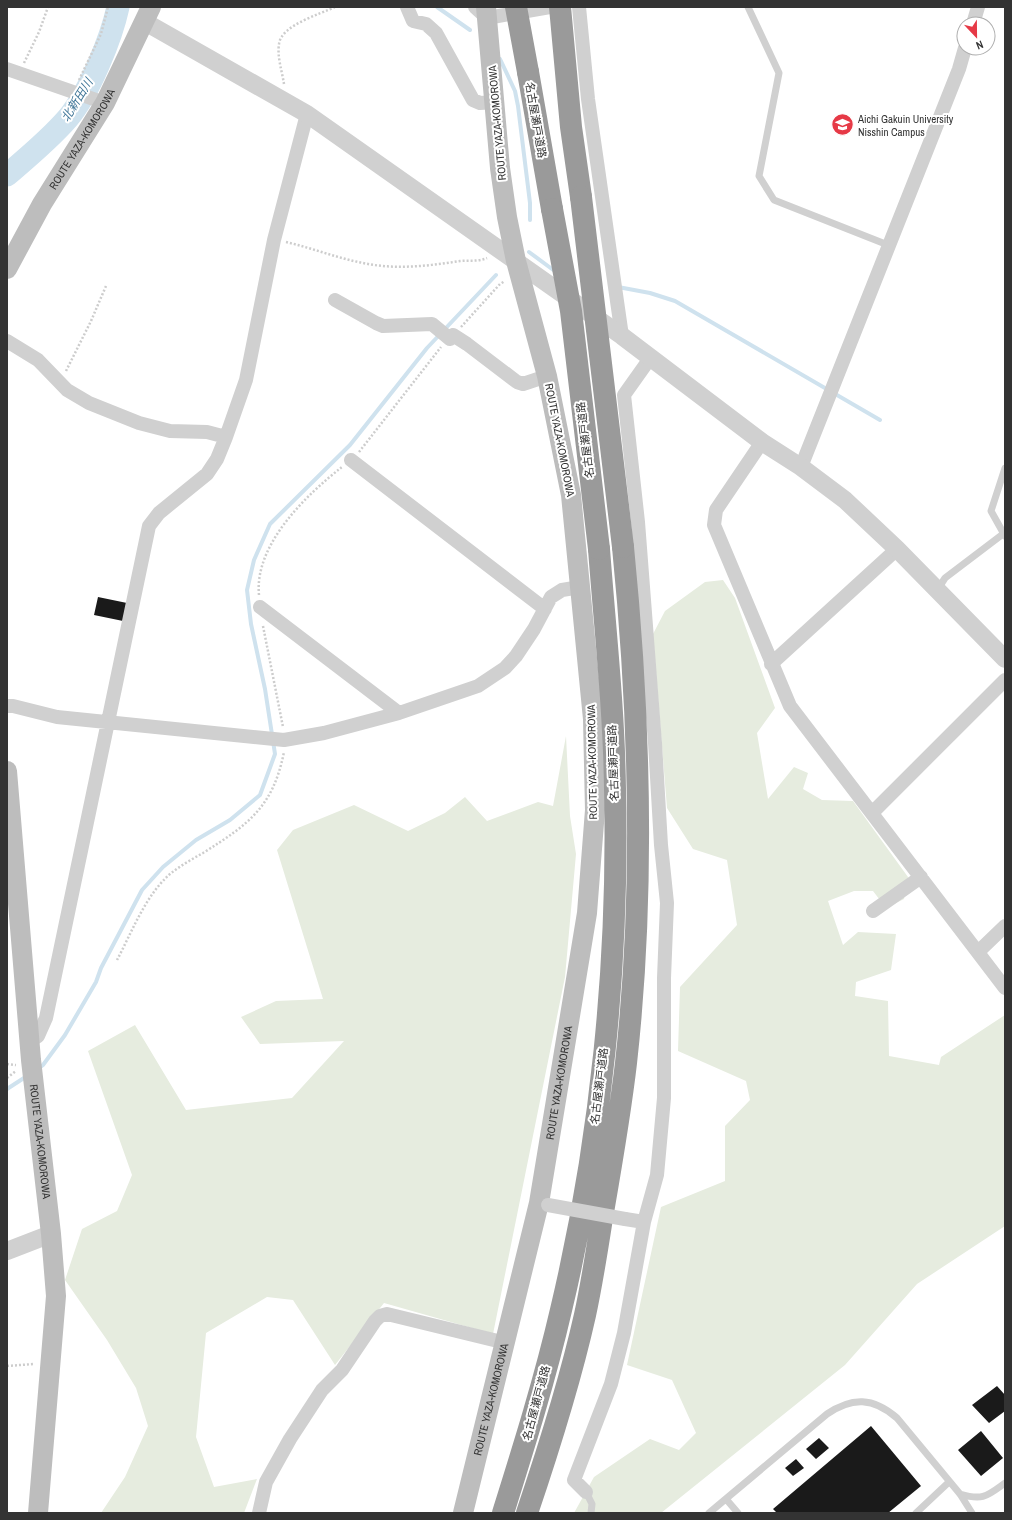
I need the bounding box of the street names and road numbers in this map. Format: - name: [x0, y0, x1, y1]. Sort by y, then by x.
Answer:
- street label: ROUTE YAZA-KOMOROWA: [485, 64, 509, 181]
- street label: 名古屋瀬戸道路: [522, 81, 550, 159]
- street label: ROUTE YAZA-KOMOROWA: [46, 86, 118, 192]
- street label: ROUTE YAZA-KOMOROWA: [542, 382, 578, 499]
- street label: 名古屋瀬戸道路: [573, 401, 597, 479]
- street label: ROUTE YAZA-KOMOROWA: [584, 703, 600, 820]
- street label: 名古屋瀬戸道路: [605, 724, 621, 802]
- street label: ROUTE YAZA-KOMOROWA: [543, 1024, 575, 1141]
- street label: 名古屋瀬戸道路: [587, 1047, 611, 1125]
- street label: ROUTE YAZA-KOMOROWA: [27, 1083, 54, 1201]
- street label: ROUTE YAZA-KOMOROWA: [470, 1341, 512, 1457]
- street label: 名古屋瀬戸道路: [519, 1364, 553, 1442]

